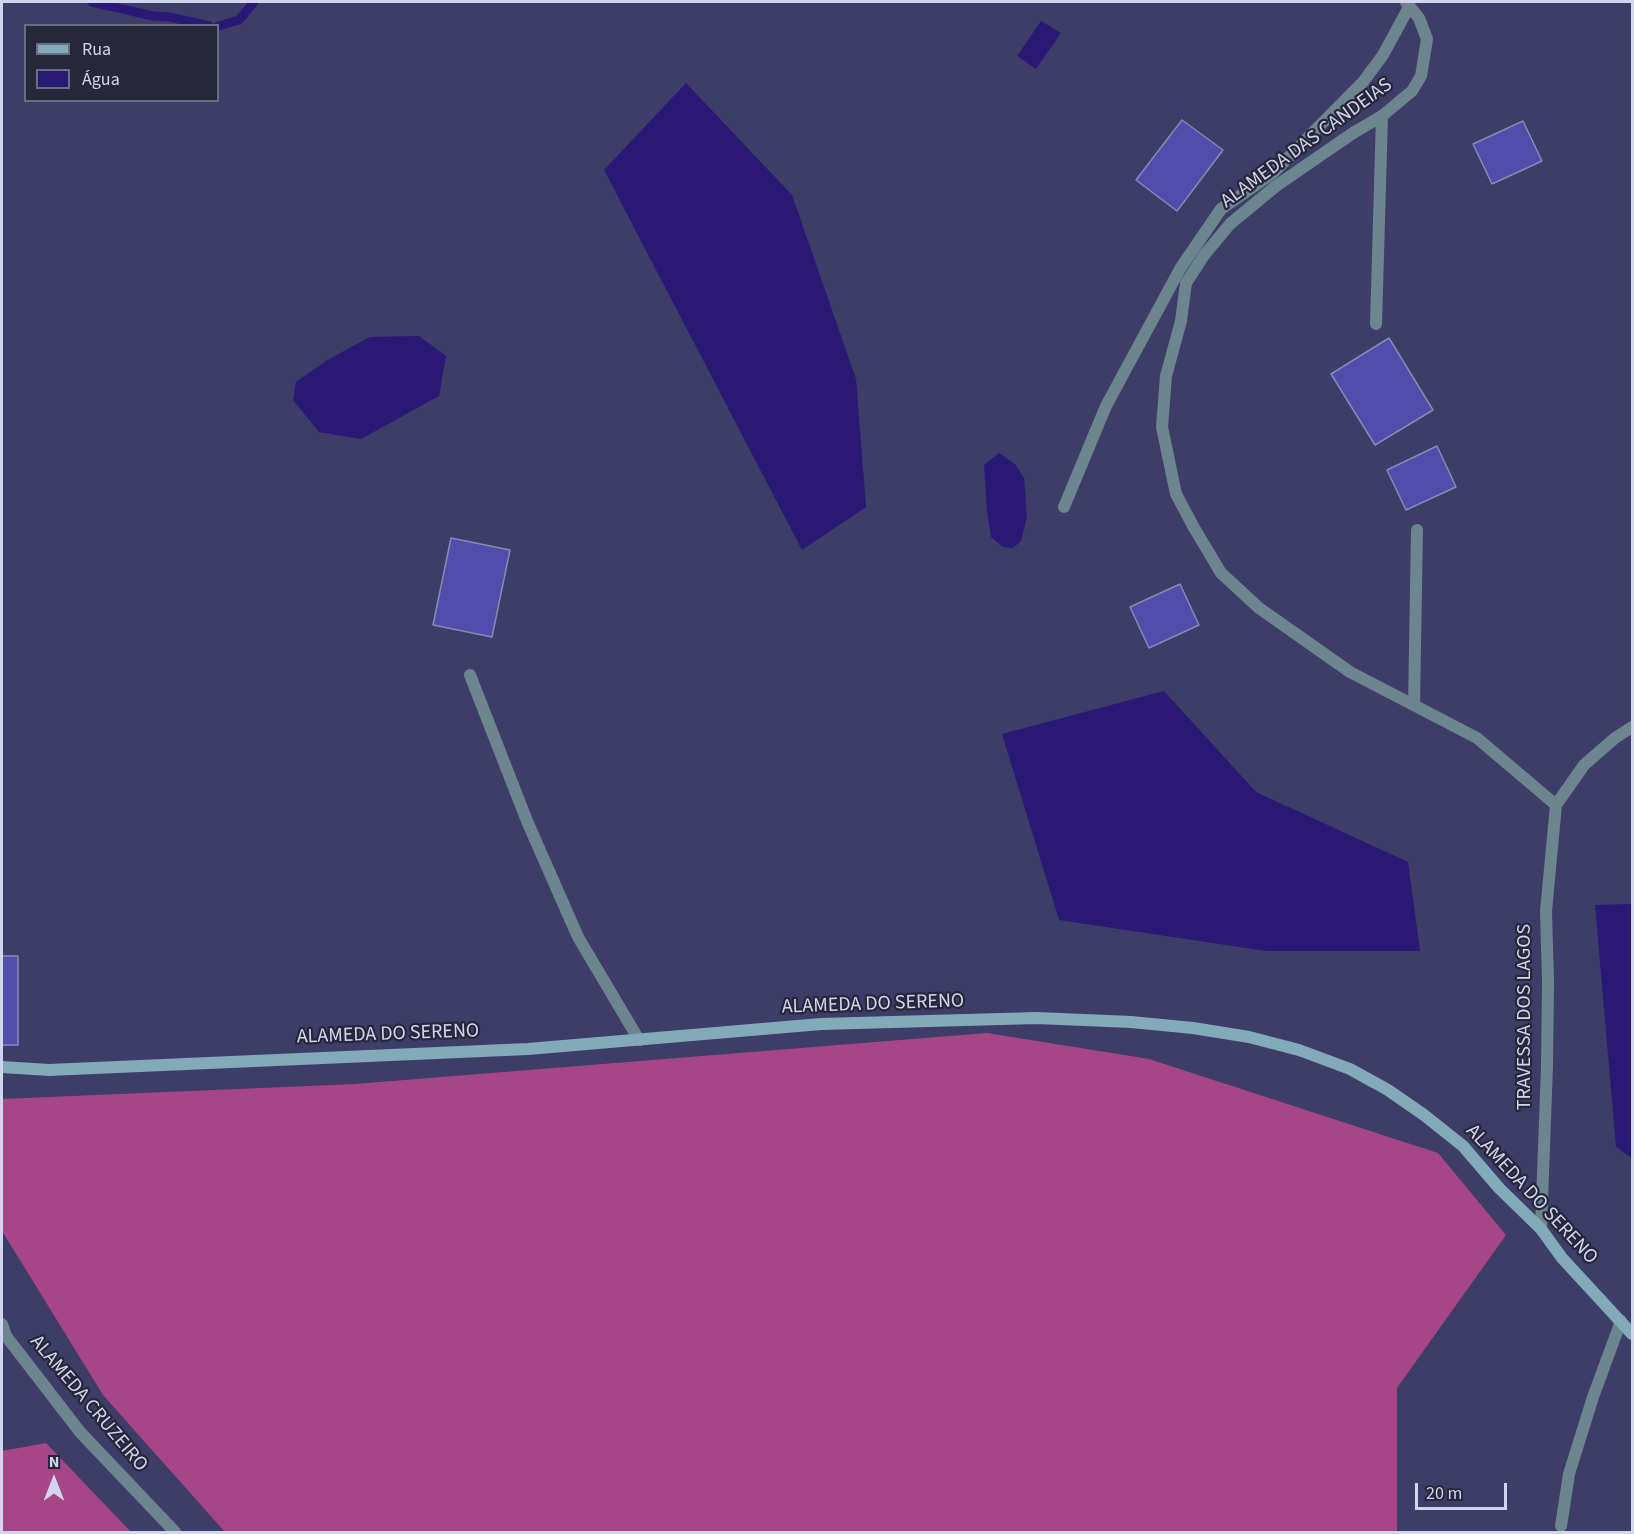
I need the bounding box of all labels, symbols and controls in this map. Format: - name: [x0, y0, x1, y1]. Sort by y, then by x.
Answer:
- legend: [24, 24, 219, 102]
- text: Rua: [82, 37, 111, 62]
- text: Água: [82, 67, 120, 92]
- street label: ALAMEDA DAS CANDEIAS: [1217, 74, 1397, 214]
- street label: TRAVESSA DOS LAGOS: [1514, 924, 1538, 1110]
- street label: ALAMEDA DO SERENO: [781, 990, 965, 1020]
- street label: ALAMEDA DO SERENO: [296, 1020, 480, 1050]
- street label: ALAMEDA DO SERENO: [1460, 1120, 1602, 1270]
- street label: ALAMEDA CRUZEIRO: [24, 1331, 152, 1477]
- north arrow: [24, 1450, 84, 1510]
- text: N: [49, 1451, 59, 1473]
- scale bar: [1418, 1471, 1510, 1509]
- text: 20 m: [1426, 1481, 1462, 1506]

